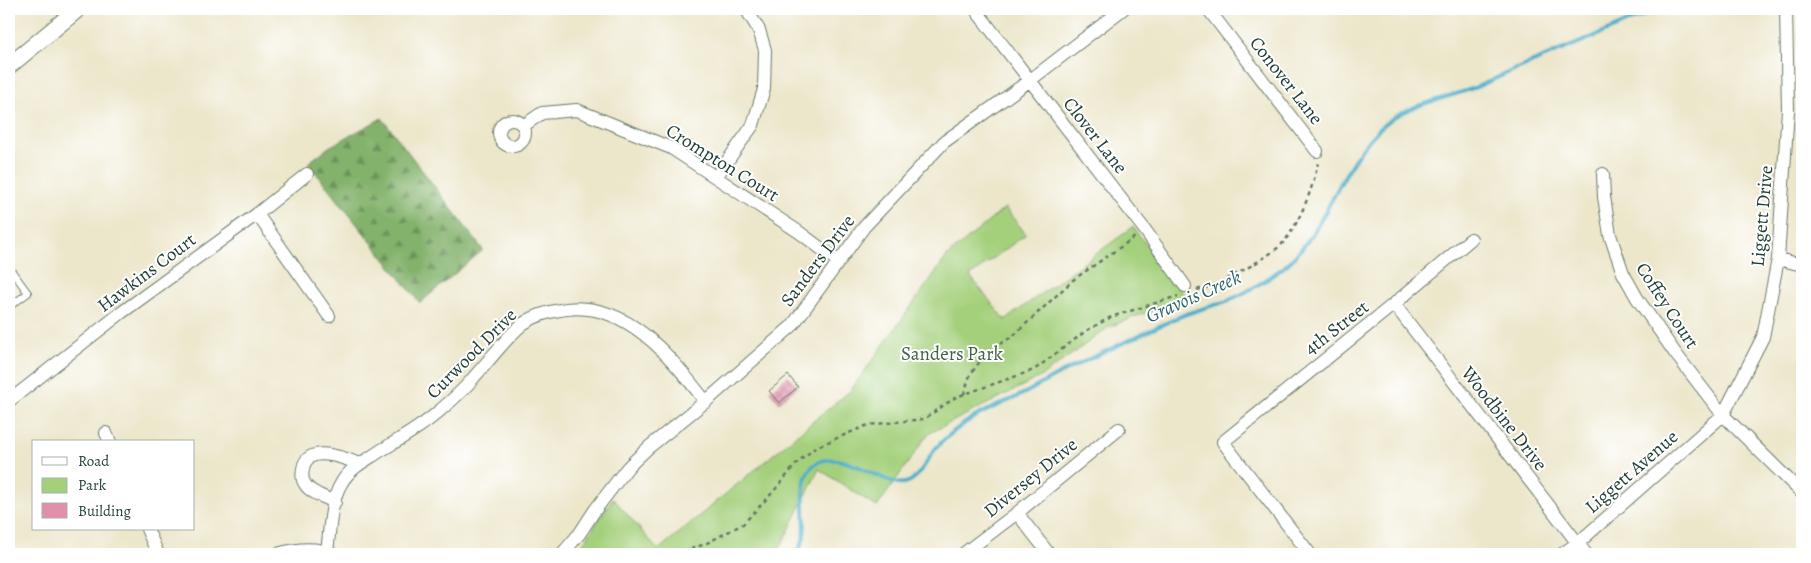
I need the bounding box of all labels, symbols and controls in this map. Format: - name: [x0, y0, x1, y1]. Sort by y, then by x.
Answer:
- street label: Conover Lane: [1243, 31, 1329, 130]
- street label: Clover Lane: [1057, 92, 1133, 179]
- street label: Crompton Court: [661, 118, 784, 208]
- street label: Liggett Drive: [1745, 164, 1779, 268]
- street label: Sanders Drive: [775, 209, 861, 312]
- street label: Hawkins Court: [92, 227, 201, 318]
- street label: Coffey Court: [1630, 257, 1705, 354]
- water label: Gravois Creek: [1141, 263, 1245, 329]
- street label: 4th Street: [1299, 294, 1374, 361]
- street label: Curwood Drive: [421, 303, 523, 405]
- park label: Sanders Park: [901, 341, 1004, 367]
- street label: Woodbine Drive: [1455, 360, 1553, 476]
- street label: Liggett Avenue: [1580, 424, 1684, 519]
- street label: Diversey Drive: [978, 432, 1083, 524]
- legend: [32, 440, 195, 530]
- text: Road: [78, 451, 110, 471]
- text: Park: [78, 475, 107, 495]
- text: Building: [78, 501, 131, 521]

